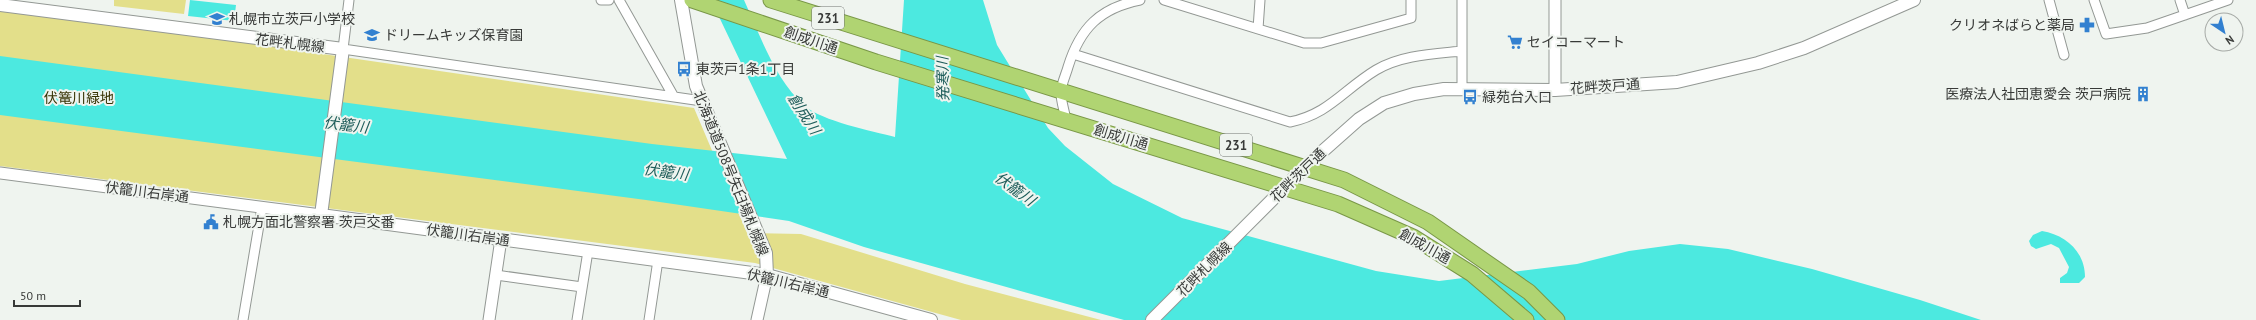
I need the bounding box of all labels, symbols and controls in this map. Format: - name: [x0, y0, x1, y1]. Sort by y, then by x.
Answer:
- road number: 231: [812, 7, 844, 29]
- school or university icon: 札幌市立茨戸小学校: [208, 10, 226, 28]
- place label: 札幌市立茨戸小学校: [229, 10, 355, 28]
- north arrow: [2204, 12, 2244, 52]
- place label: クリオネばらと薬局: [1949, 16, 2075, 34]
- pharmacy icon: クリオネばらと薬局: [2078, 16, 2096, 34]
- street label: 創成川通: [782, 22, 840, 58]
- school or university icon: ドリームキッズ保育園: [363, 26, 381, 44]
- place label: ドリームキッズ保育園: [384, 26, 524, 44]
- street label: 花畔札幌線: [254, 30, 326, 56]
- text: N: [2223, 32, 2237, 48]
- supermarket icon: セイコーマート: [1506, 33, 1524, 51]
- place label: セイコーマート: [1527, 33, 1625, 51]
- water label: 発寒川: [933, 54, 952, 102]
- bus stop icon: 東茨戸1条1丁目: [675, 60, 693, 78]
- place label: 東茨戸1条1丁目: [696, 60, 795, 78]
- street label: 花畔茨戸通: [1569, 75, 1641, 97]
- place label: 医療法人社団恵愛会 茨戸病院: [1945, 85, 2131, 103]
- building icon: 医療法人社団恵愛会 茨戸病院: [2134, 85, 2152, 103]
- street label: 北海道道508号矢臼場札幌線: [690, 88, 772, 258]
- bus stop icon: 緑苑台入口: [1461, 88, 1479, 106]
- place label: 緑苑台入口: [1482, 88, 1552, 106]
- park label: 伏篭川緑地: [44, 89, 114, 107]
- water label: 創成川: [784, 90, 826, 139]
- water label: 伏籠川: [323, 112, 372, 137]
- street label: 創成川通: [1092, 120, 1150, 154]
- road number: 231: [1220, 134, 1252, 156]
- street label: 花畔茨戸通: [1267, 144, 1329, 206]
- water label: 伏籠川: [642, 159, 692, 184]
- water label: 伏籠川: [992, 168, 1041, 211]
- street label: 伏籠川右岸通: [104, 178, 190, 206]
- public building icon: 札幌方面北警察署 茨戸交番: [202, 213, 220, 231]
- place label: 札幌方面北警察署 茨戸交番: [223, 213, 395, 231]
- street label: 伏籠川右岸通: [425, 220, 511, 250]
- street label: 創成川通: [1396, 225, 1454, 267]
- street label: 花畔札幌線: [1173, 238, 1235, 300]
- street label: 伏籠川右岸通: [745, 265, 831, 301]
- scale bar: [14, 282, 80, 308]
- text: 50 m: [20, 288, 46, 303]

